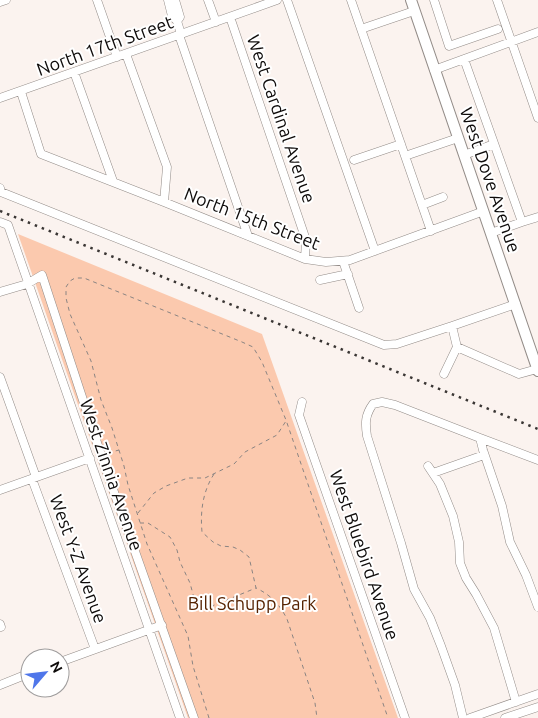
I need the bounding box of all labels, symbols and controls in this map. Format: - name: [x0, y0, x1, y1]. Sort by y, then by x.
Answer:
- street label: North 17th Street: [34, 11, 176, 79]
- street label: West Cardinal Avenue: [244, 32, 320, 205]
- street label: West Dove Avenue: [457, 105, 525, 255]
- street label: North 15th Street: [182, 183, 323, 253]
- street label: West Zinnia Avenue: [77, 396, 147, 553]
- street label: West Bluebird Avenue: [326, 467, 403, 642]
- street label: West Y-Z Avenue: [46, 492, 111, 626]
- park label: Bill Schupp Park: [188, 593, 316, 613]
- north arrow: [20, 648, 70, 698]
- text: N: [47, 659, 66, 675]

